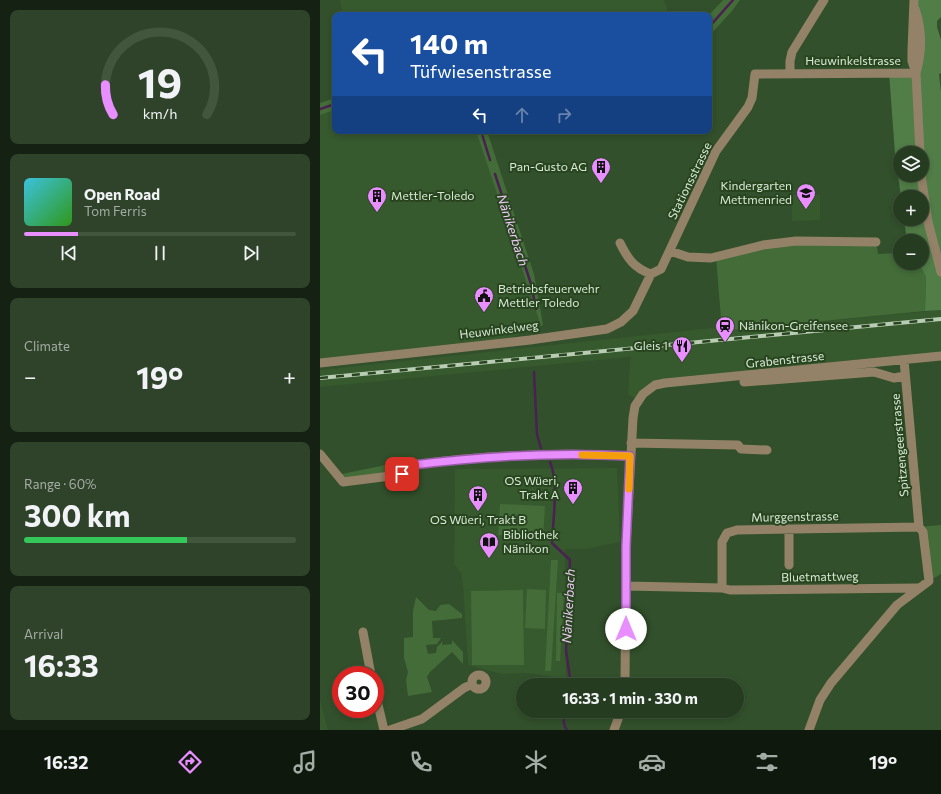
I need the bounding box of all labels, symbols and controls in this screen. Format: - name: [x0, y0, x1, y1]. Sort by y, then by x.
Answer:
- text: 140 m: [410, 26, 488, 60]
- icon: left: [344, 28, 396, 80]
- street label: Heuwinkelstrasse: [805, 53, 901, 67]
- text: 19: [138, 56, 182, 107]
- text: Tüfwiesenstrasse: [410, 60, 552, 82]
- text: km/h: [143, 104, 177, 122]
- icon: left: [469, 104, 491, 126]
- icon: ahead: [511, 104, 533, 126]
- icon: right: [553, 104, 575, 126]
- street label: Stationsstrasse: [664, 140, 714, 221]
- map controls: [893, 146, 929, 270]
- button: layers: [893, 146, 929, 182]
- building icon: Pan-Gusto AG: [590, 156, 612, 184]
- place label: Pan-Gusto AG: [509, 159, 587, 173]
- place label: Kindergarten Mettmenried: [720, 178, 792, 206]
- school or university icon: Kindergarten Mettmenried: [795, 182, 817, 210]
- text: Open Road: [84, 185, 160, 203]
- building icon: Mettler-Toledo: [366, 185, 388, 213]
- place label: Mettler-Toledo: [391, 188, 475, 202]
- button: +: [893, 190, 929, 226]
- water label: Nänikerbach: [494, 192, 532, 268]
- text: Tom Ferris: [84, 203, 147, 219]
- button: −: [893, 234, 929, 270]
- icon: previous: [58, 242, 80, 264]
- icon: pause: [149, 242, 171, 264]
- icon: next: [240, 242, 262, 264]
- place label: Betriebsfeuerwehr Mettler Toledo: [498, 281, 600, 309]
- public building icon: Betriebsfeuerwehr Mettler Toledo: [473, 285, 495, 313]
- station icon: Nänikon-Greifensee: [714, 315, 736, 343]
- street label: Heuwinkelweg: [459, 317, 540, 341]
- place label: Nänikon-Greifensee: [739, 318, 848, 332]
- restaurant icon: Gleis 1: [671, 335, 693, 363]
- text: Climate: [24, 338, 70, 354]
- place label: Gleis 1: [634, 338, 668, 352]
- street label: Grabenstrasse: [745, 348, 825, 370]
- text: 19°: [136, 358, 183, 395]
- text: −: [24, 363, 37, 390]
- text: +: [283, 363, 296, 390]
- street label: Spitzengeerstrasse: [888, 393, 910, 497]
- pin: [385, 457, 419, 491]
- icon: arrive: [391, 463, 413, 485]
- place label: OS Wüeri, Trakt A: [505, 473, 559, 501]
- text: Range · 60%: [24, 476, 97, 492]
- building icon: OS Wüeri, Trakt A: [562, 477, 584, 505]
- building icon: OS Wüeri, Trakt B: [467, 484, 489, 512]
- text: 300 km: [24, 496, 130, 533]
- street label: Murggenstrasse: [751, 508, 839, 524]
- place label: OS Wüeri, Trakt B: [430, 512, 526, 526]
- place label: Bibliothek Nänikon: [503, 527, 559, 555]
- library icon: Bibliothek Nänikon: [478, 531, 500, 559]
- water label: Nänikerbach: [558, 568, 578, 644]
- street label: Bluetmattweg: [781, 568, 859, 584]
- position arrow: [605, 608, 647, 650]
- text: Arrival: [24, 626, 63, 642]
- text: 16:33: [24, 646, 99, 683]
- speed limit sign: 30: [332, 666, 384, 718]
- text: 16:33 · 1 min · 330 m: [562, 689, 698, 707]
- icon: directions: [176, 748, 204, 776]
- icon: music: [291, 748, 319, 776]
- icon: phone: [407, 748, 435, 776]
- icon: climate: [522, 748, 550, 776]
- icon: car: [638, 748, 666, 776]
- icon: filters: [753, 748, 781, 776]
- text: 16:32: [44, 751, 88, 773]
- text: 19°: [869, 751, 897, 773]

